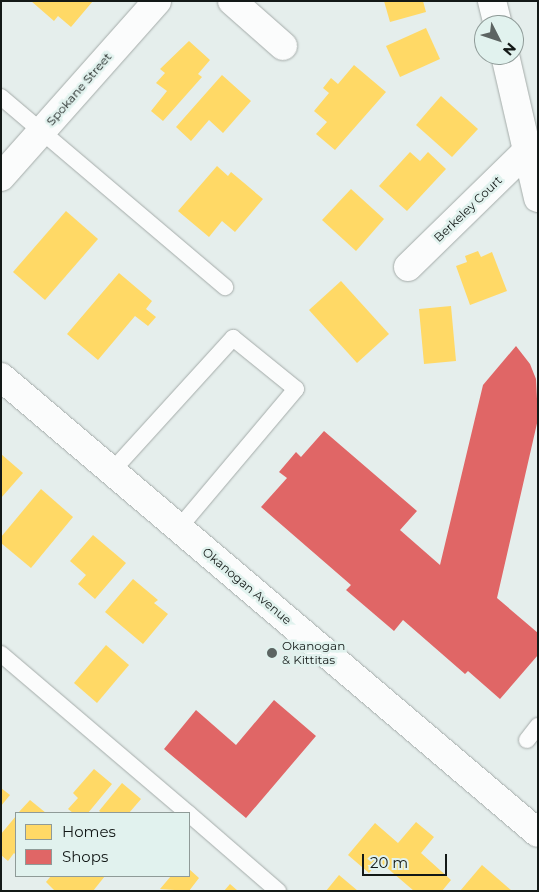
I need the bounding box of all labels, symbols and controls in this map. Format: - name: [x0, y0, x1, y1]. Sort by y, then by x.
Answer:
- north arrow: [474, 15, 524, 65]
- text: N: [499, 39, 520, 59]
- street label: Spokane Street: [43, 50, 115, 128]
- street label: Berkeley Court: [431, 173, 505, 245]
- street label: Okanogan Avenue: [200, 545, 294, 627]
- place label: Okanogan & Kittitas: [282, 639, 345, 667]
- marker: Okanogan & Kittitas: [266, 647, 278, 659]
- legend: [15, 812, 190, 877]
- text: Homes: [62, 822, 116, 841]
- scale bar: [364, 844, 449, 876]
- text: Shops: [62, 847, 108, 866]
- text: 20 m: [370, 853, 408, 872]

